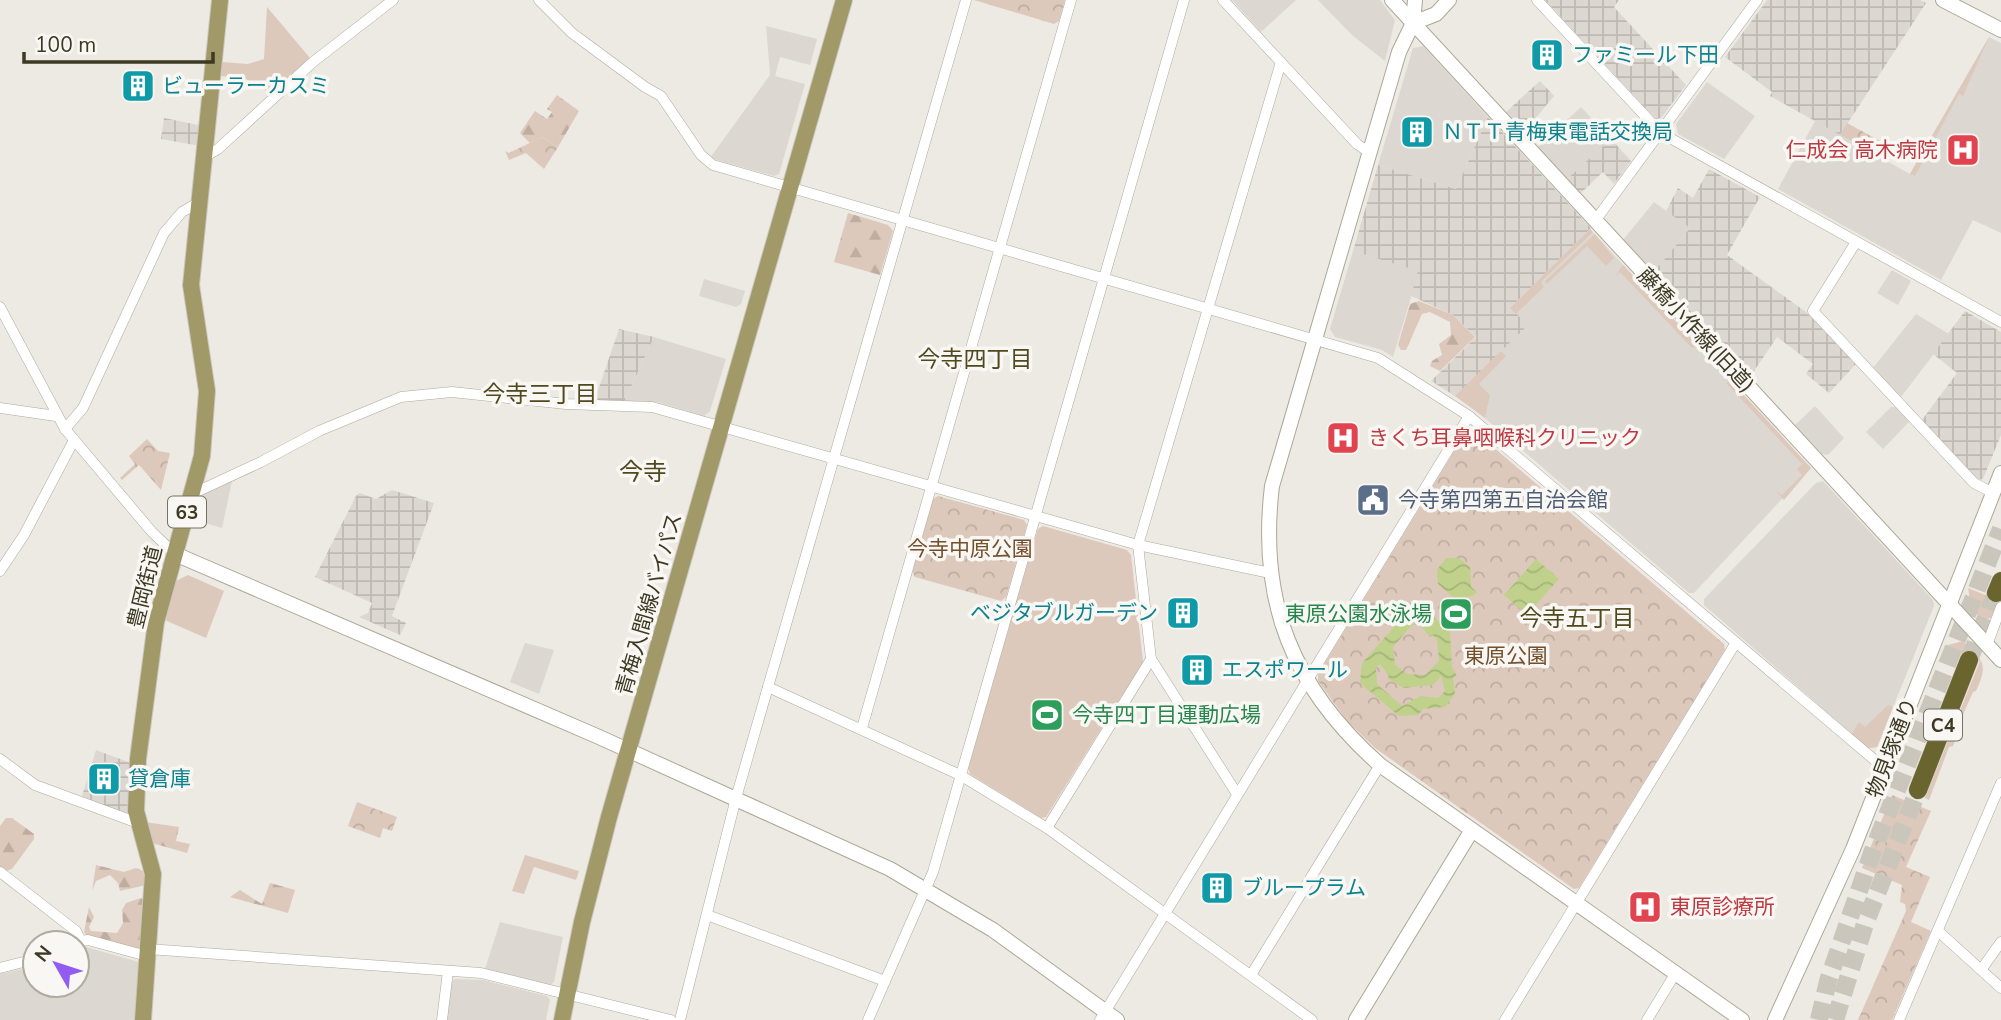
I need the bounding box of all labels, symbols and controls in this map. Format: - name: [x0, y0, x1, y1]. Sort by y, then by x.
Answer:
- scale bar: [24, 21, 214, 65]
- text: 100 m: [35, 31, 96, 59]
- building icon: ファミール下田: [1528, 36, 1566, 74]
- place label: ファミール下田: [1572, 41, 1719, 69]
- building icon: ビューラーカスミ: [119, 67, 157, 105]
- place label: ビューラーカスミ: [162, 72, 330, 100]
- building icon: ＮＴＴ青梅東電話交換局: [1398, 113, 1436, 151]
- place label: ＮＴＴ青梅東電話交換局: [1442, 118, 1673, 146]
- hospital icon: 仁成会 高木病院: [1944, 131, 1982, 169]
- place label: 仁成会 高木病院: [1786, 136, 1938, 164]
- street label: 藤橋小作線(旧道): [1631, 262, 1761, 398]
- district label: 今寺四丁目: [918, 344, 1033, 375]
- district label: 今寺三丁目: [483, 379, 598, 410]
- hospital icon: きくち耳鼻咽喉科クリニック: [1324, 419, 1362, 457]
- place label: きくち耳鼻咽喉科クリニック: [1368, 424, 1641, 452]
- district label: 今寺: [619, 456, 667, 488]
- public building icon: 今寺第四第五自治会館: [1354, 481, 1392, 519]
- place label: 今寺第四第五自治会館: [1398, 486, 1608, 514]
- road number: 63: [168, 496, 206, 527]
- street label: 青梅入間線バイパス: [610, 509, 688, 699]
- park label: 今寺中原公園: [907, 535, 1033, 563]
- street label: 豊岡街道: [121, 543, 169, 631]
- building icon: ベジタブルガーデン: [1164, 594, 1202, 632]
- sports icon: 東原公園水泳場: [1437, 595, 1475, 633]
- place label: ベジタブルガーデン: [970, 599, 1158, 627]
- place label: 東原公園水泳場: [1285, 600, 1432, 628]
- district label: 今寺五丁目: [1520, 603, 1635, 634]
- park label: 東原公園: [1464, 642, 1548, 670]
- building icon: エスポワール: [1178, 651, 1216, 689]
- place label: エスポワール: [1222, 656, 1348, 684]
- street label: 物見塚通り: [1860, 694, 1924, 802]
- sports icon: 今寺四丁目運動広場: [1028, 696, 1066, 734]
- place label: 今寺四丁目運動広場: [1072, 701, 1261, 729]
- road number: C4: [1924, 710, 1962, 740]
- building icon: 貸倉庫: [85, 760, 123, 798]
- place label: 貸倉庫: [128, 765, 191, 793]
- building icon: ブループラム: [1198, 869, 1236, 907]
- place label: ブループラム: [1242, 874, 1366, 902]
- hospital icon: 東原診療所: [1626, 888, 1664, 926]
- place label: 東原診療所: [1670, 893, 1775, 921]
- north arrow: [21, 929, 91, 999]
- text: N: [29, 940, 58, 968]

